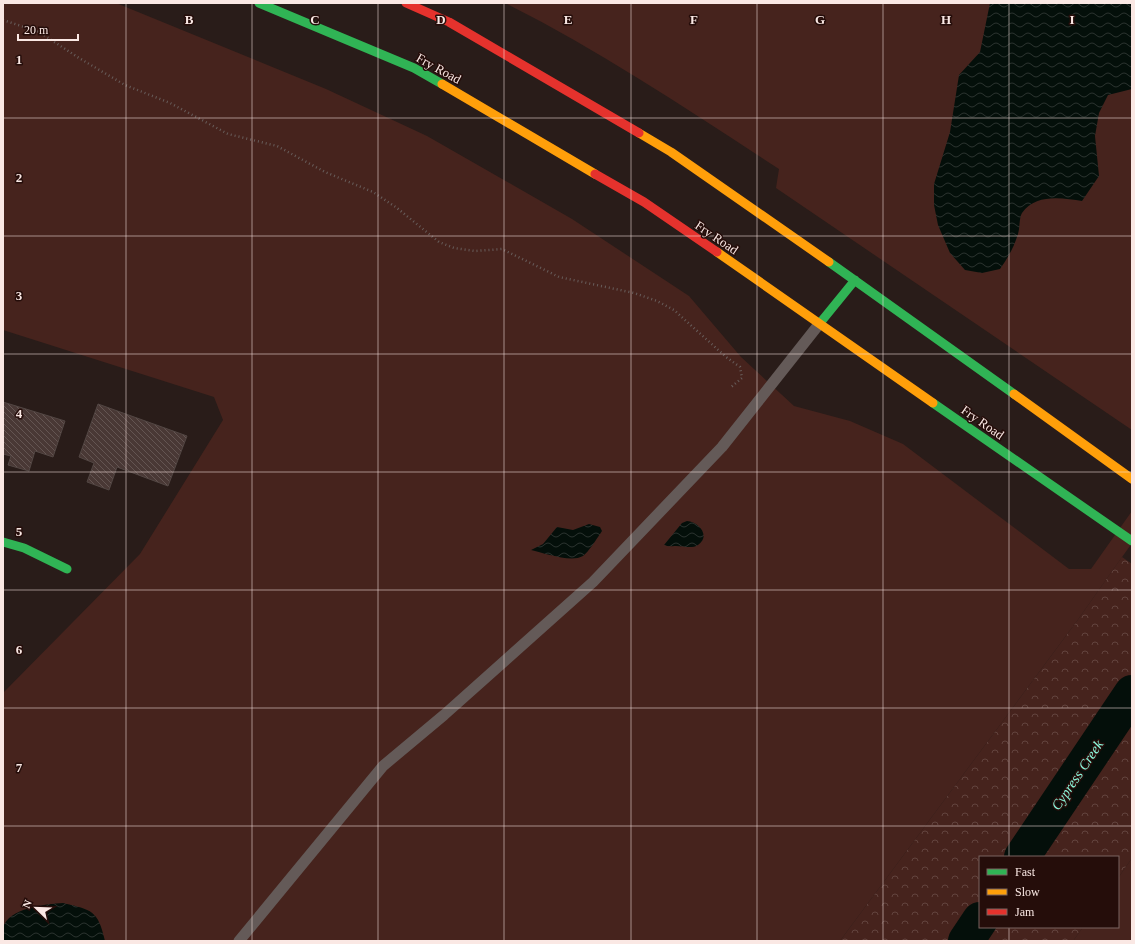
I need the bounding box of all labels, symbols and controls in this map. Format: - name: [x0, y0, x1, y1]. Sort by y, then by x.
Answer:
- text: B: [185, 12, 194, 27]
- text: C: [310, 12, 320, 27]
- text: D: [436, 12, 446, 27]
- text: E: [564, 12, 572, 27]
- text: F: [690, 12, 698, 27]
- text: G: [815, 12, 825, 27]
- text: H: [941, 12, 951, 27]
- text: I: [1069, 12, 1075, 27]
- scale bar: [18, 16, 78, 42]
- text: 20 m: [24, 23, 49, 37]
- street label: Fry Road: [414, 50, 464, 87]
- text: 1: [16, 52, 22, 67]
- text: 2: [16, 170, 22, 185]
- street label: Fry Road: [692, 218, 742, 258]
- text: 3: [16, 288, 23, 303]
- street label: Fry Road: [958, 402, 1007, 443]
- text: 4: [16, 406, 23, 421]
- text: 5: [16, 524, 23, 539]
- text: 6: [16, 642, 23, 657]
- water label: Cypress Creek: [1049, 737, 1107, 813]
- text: 7: [16, 760, 23, 775]
- legend: [979, 856, 1119, 928]
- text: Fast: [1015, 865, 1036, 879]
- text: Slow: [1015, 885, 1040, 899]
- north arrow: [16, 888, 56, 928]
- text: N: [20, 898, 34, 910]
- text: Jam: [1015, 905, 1035, 919]

